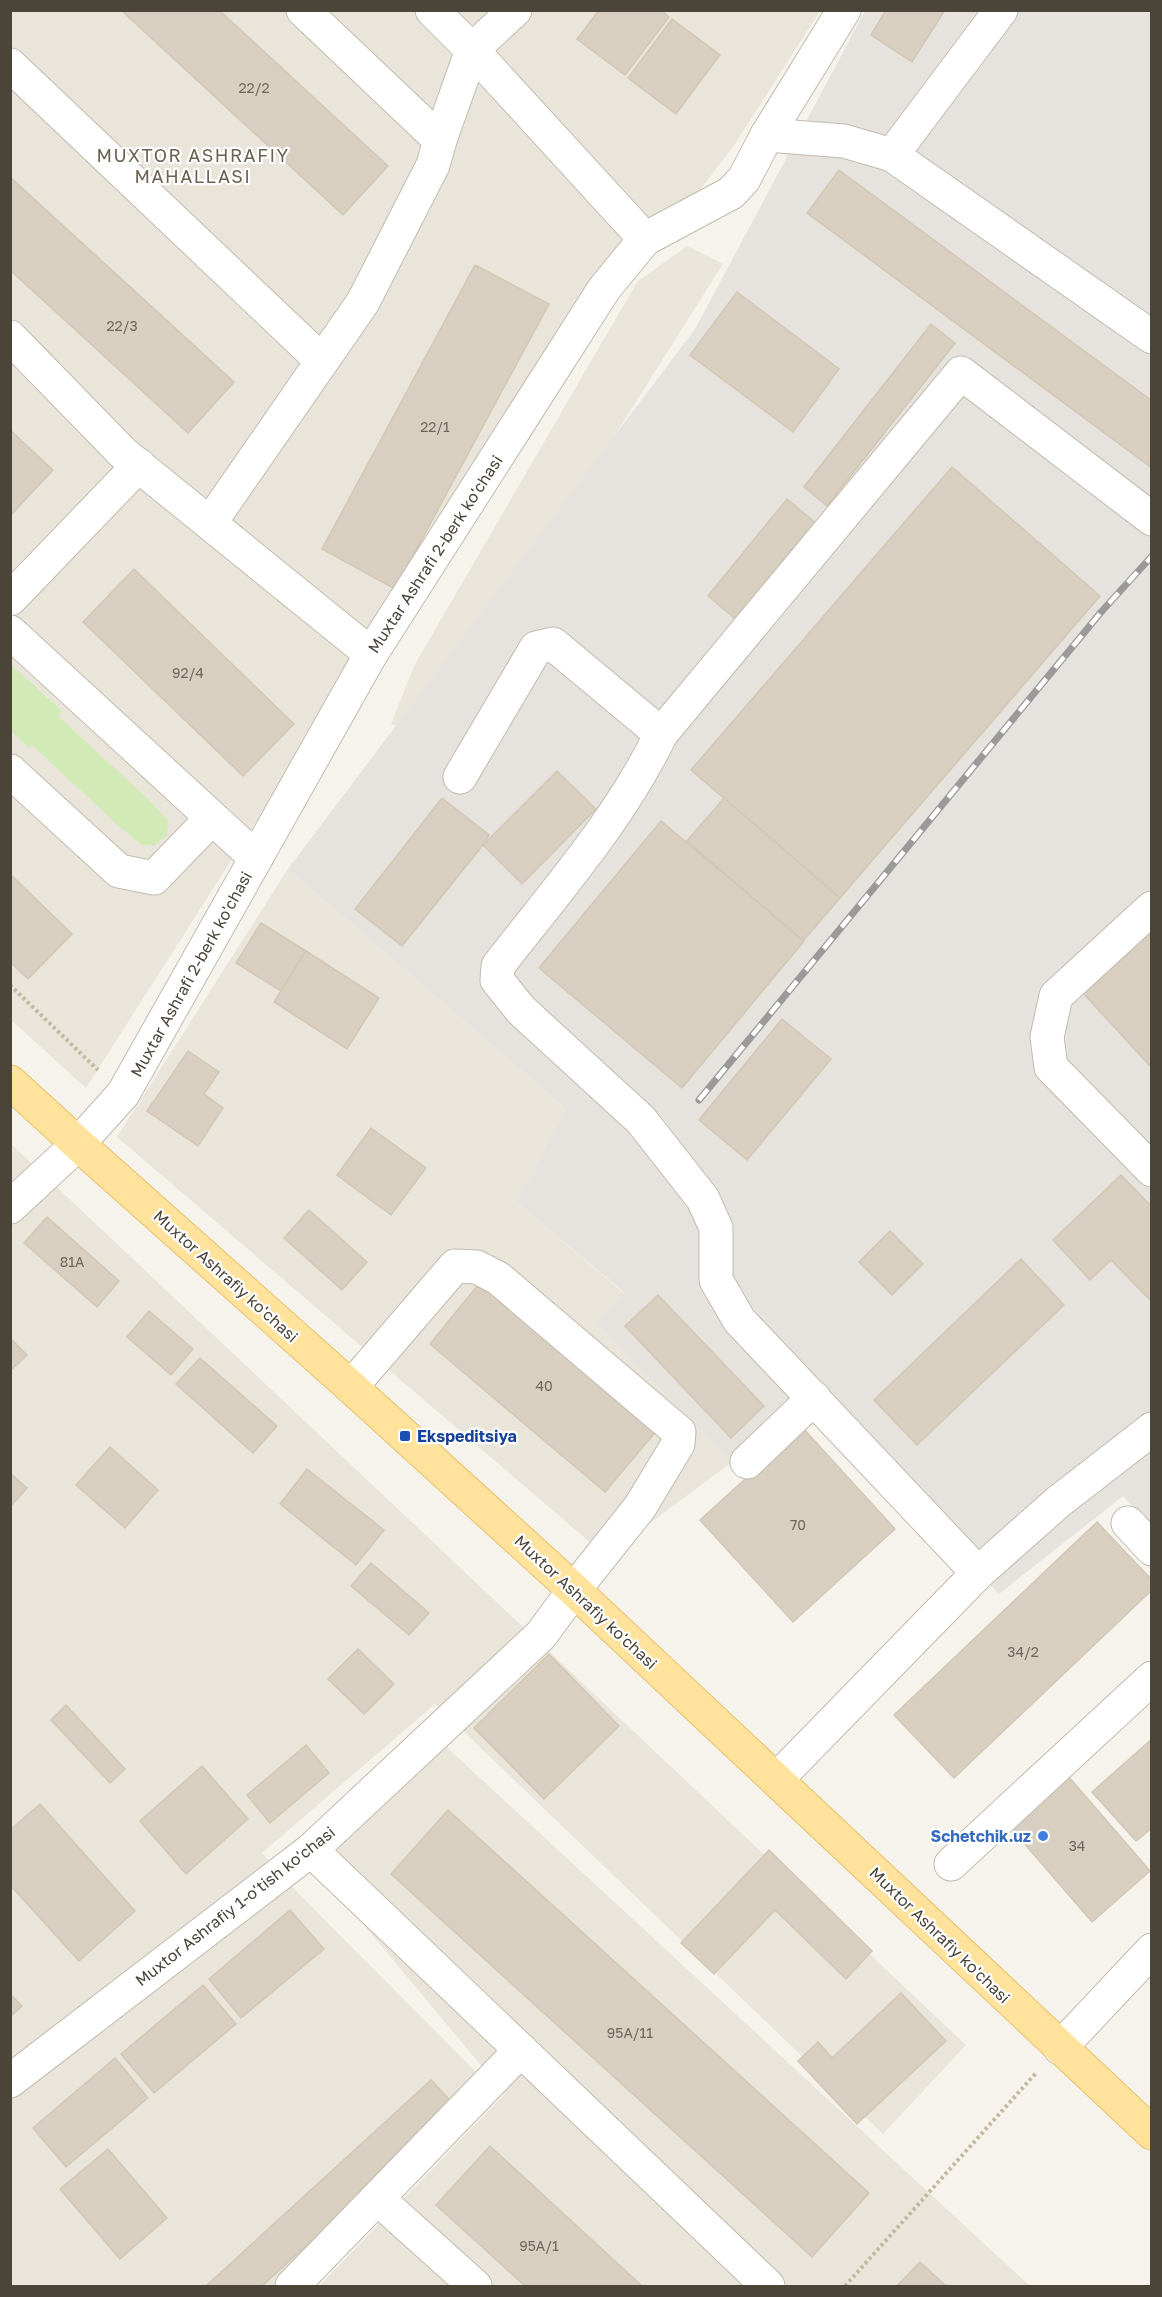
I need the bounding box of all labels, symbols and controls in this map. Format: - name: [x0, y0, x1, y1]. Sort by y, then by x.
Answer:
- house number: 22/2: [238, 79, 270, 96]
- district label: MUXTOR ASHRAFIY MAHALLASI: [96, 144, 290, 187]
- house number: 22/3: [106, 317, 138, 334]
- house number: 22/1: [420, 418, 450, 435]
- street label: Muxtar Ashrafi 2-berk ko'chasi: [363, 451, 507, 657]
- house number: 92/4: [172, 664, 204, 681]
- street label: Muxtar Ashrafi 2-berk ko'chasi: [126, 868, 256, 1080]
- street label: Muxtor Ashrafiy ko'chasi: [150, 1206, 302, 1346]
- house number: 81А: [60, 1253, 85, 1270]
- house number: 40: [535, 1377, 553, 1394]
- place label: Ekspeditsiya: [417, 1426, 517, 1446]
- marker: Ekspeditsiya: [398, 1429, 412, 1443]
- house number: 70: [790, 1516, 806, 1533]
- street label: Muxtor Ashrafiy ko'chasi: [510, 1531, 662, 1673]
- house number: 34/2: [1007, 1643, 1039, 1660]
- street label: Muxtor Ashrafiy 1-o'tish ko'chasi: [131, 1822, 339, 1990]
- place label: Schetchik.uz: [930, 1826, 1031, 1846]
- marker: Schetchik.uz: [1036, 1829, 1050, 1843]
- house number: 34: [1069, 1837, 1085, 1854]
- street label: Muxtor Ashrafiy ko'chasi: [865, 1863, 1015, 2007]
- house number: 95A/11: [607, 2024, 653, 2041]
- house number: 95A/1: [519, 2237, 559, 2254]

